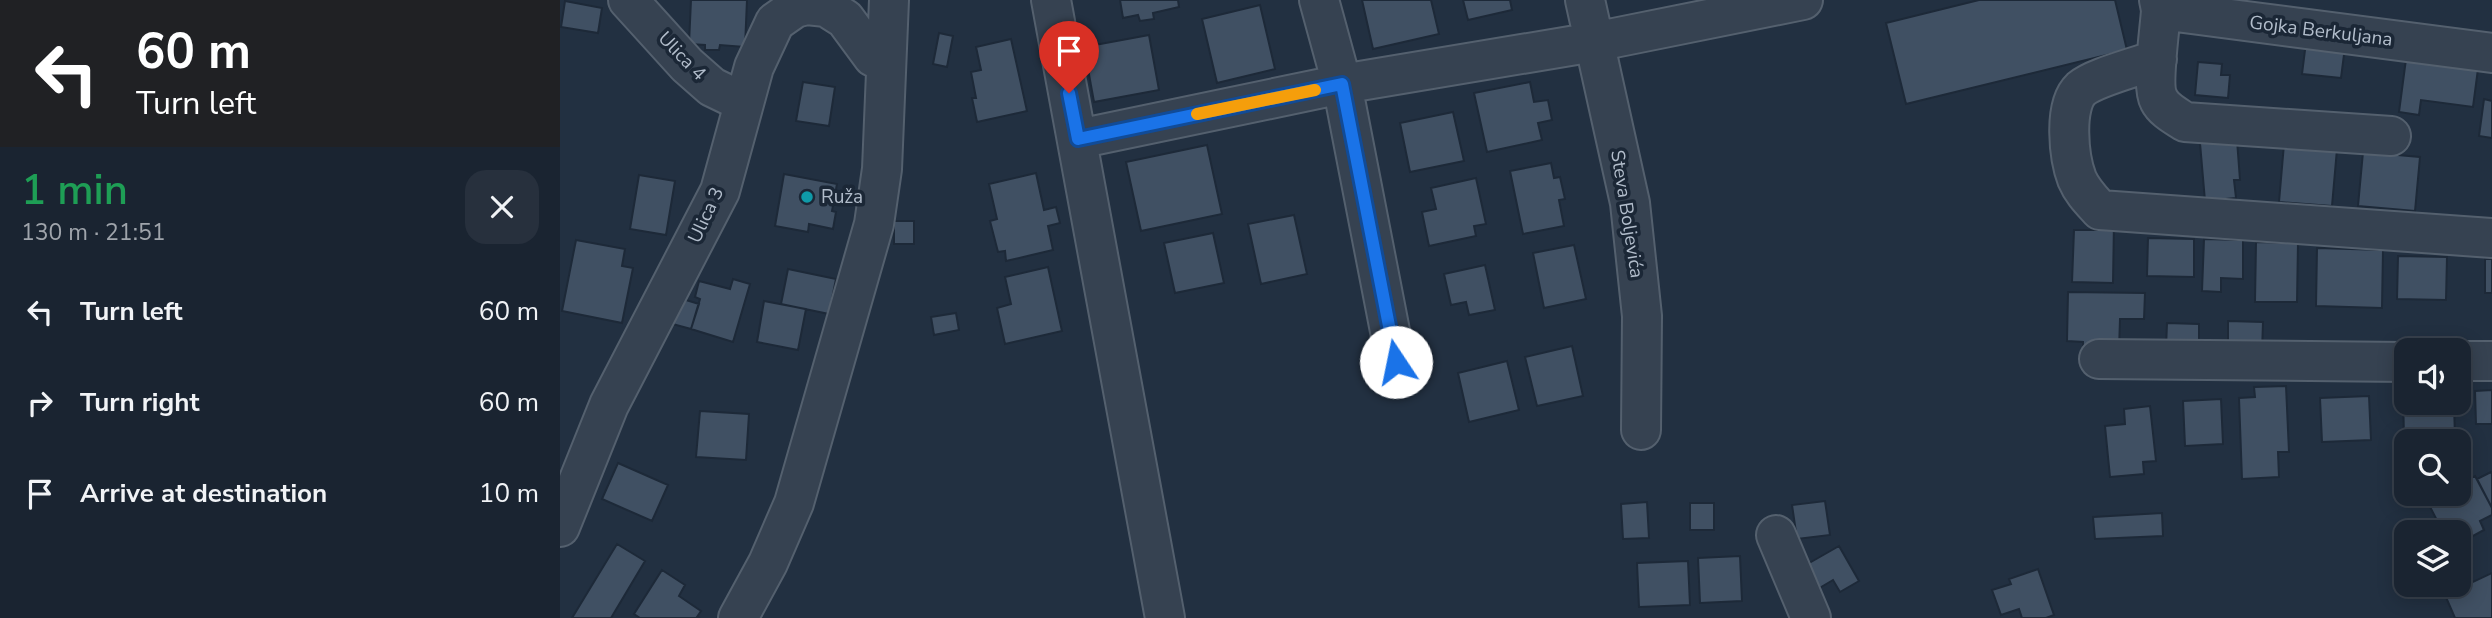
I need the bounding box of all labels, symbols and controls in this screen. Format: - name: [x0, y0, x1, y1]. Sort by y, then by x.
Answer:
- street label: Gojka Berkuljana: [2248, 9, 2394, 53]
- text: 60 m: [136, 18, 251, 85]
- pin: [1039, 21, 1099, 93]
- street label: Ulica 4: [652, 26, 712, 86]
- icon: left: [21, 28, 112, 119]
- icon: arrive: [1050, 32, 1088, 70]
- text: Turn left: [136, 82, 256, 125]
- street label: Steva Boljevića: [1604, 148, 1650, 280]
- text: 1 min: [21, 162, 128, 219]
- button: close: [465, 170, 539, 244]
- street label: Ulica 3: [682, 183, 730, 247]
- place label: Ruža: [821, 184, 863, 210]
- marker: Ruža: [799, 189, 815, 205]
- text: 130 m · 21:51: [21, 217, 166, 248]
- icon: left: [21, 293, 59, 331]
- text: Turn left: [80, 294, 183, 329]
- text: 60 m: [479, 294, 539, 329]
- position arrow: [1359, 325, 1433, 399]
- map controls: [2394, 338, 2471, 597]
- button: sound: [2394, 338, 2471, 415]
- icon: right: [21, 384, 59, 422]
- text: Turn right: [80, 385, 199, 420]
- text: 60 m: [479, 385, 539, 420]
- button: search: [2394, 429, 2471, 506]
- icon: arrive: [21, 475, 59, 513]
- text: Arrive at destination: [80, 476, 327, 511]
- text: 10 m: [479, 476, 539, 511]
- button: layers: [2394, 520, 2471, 597]

